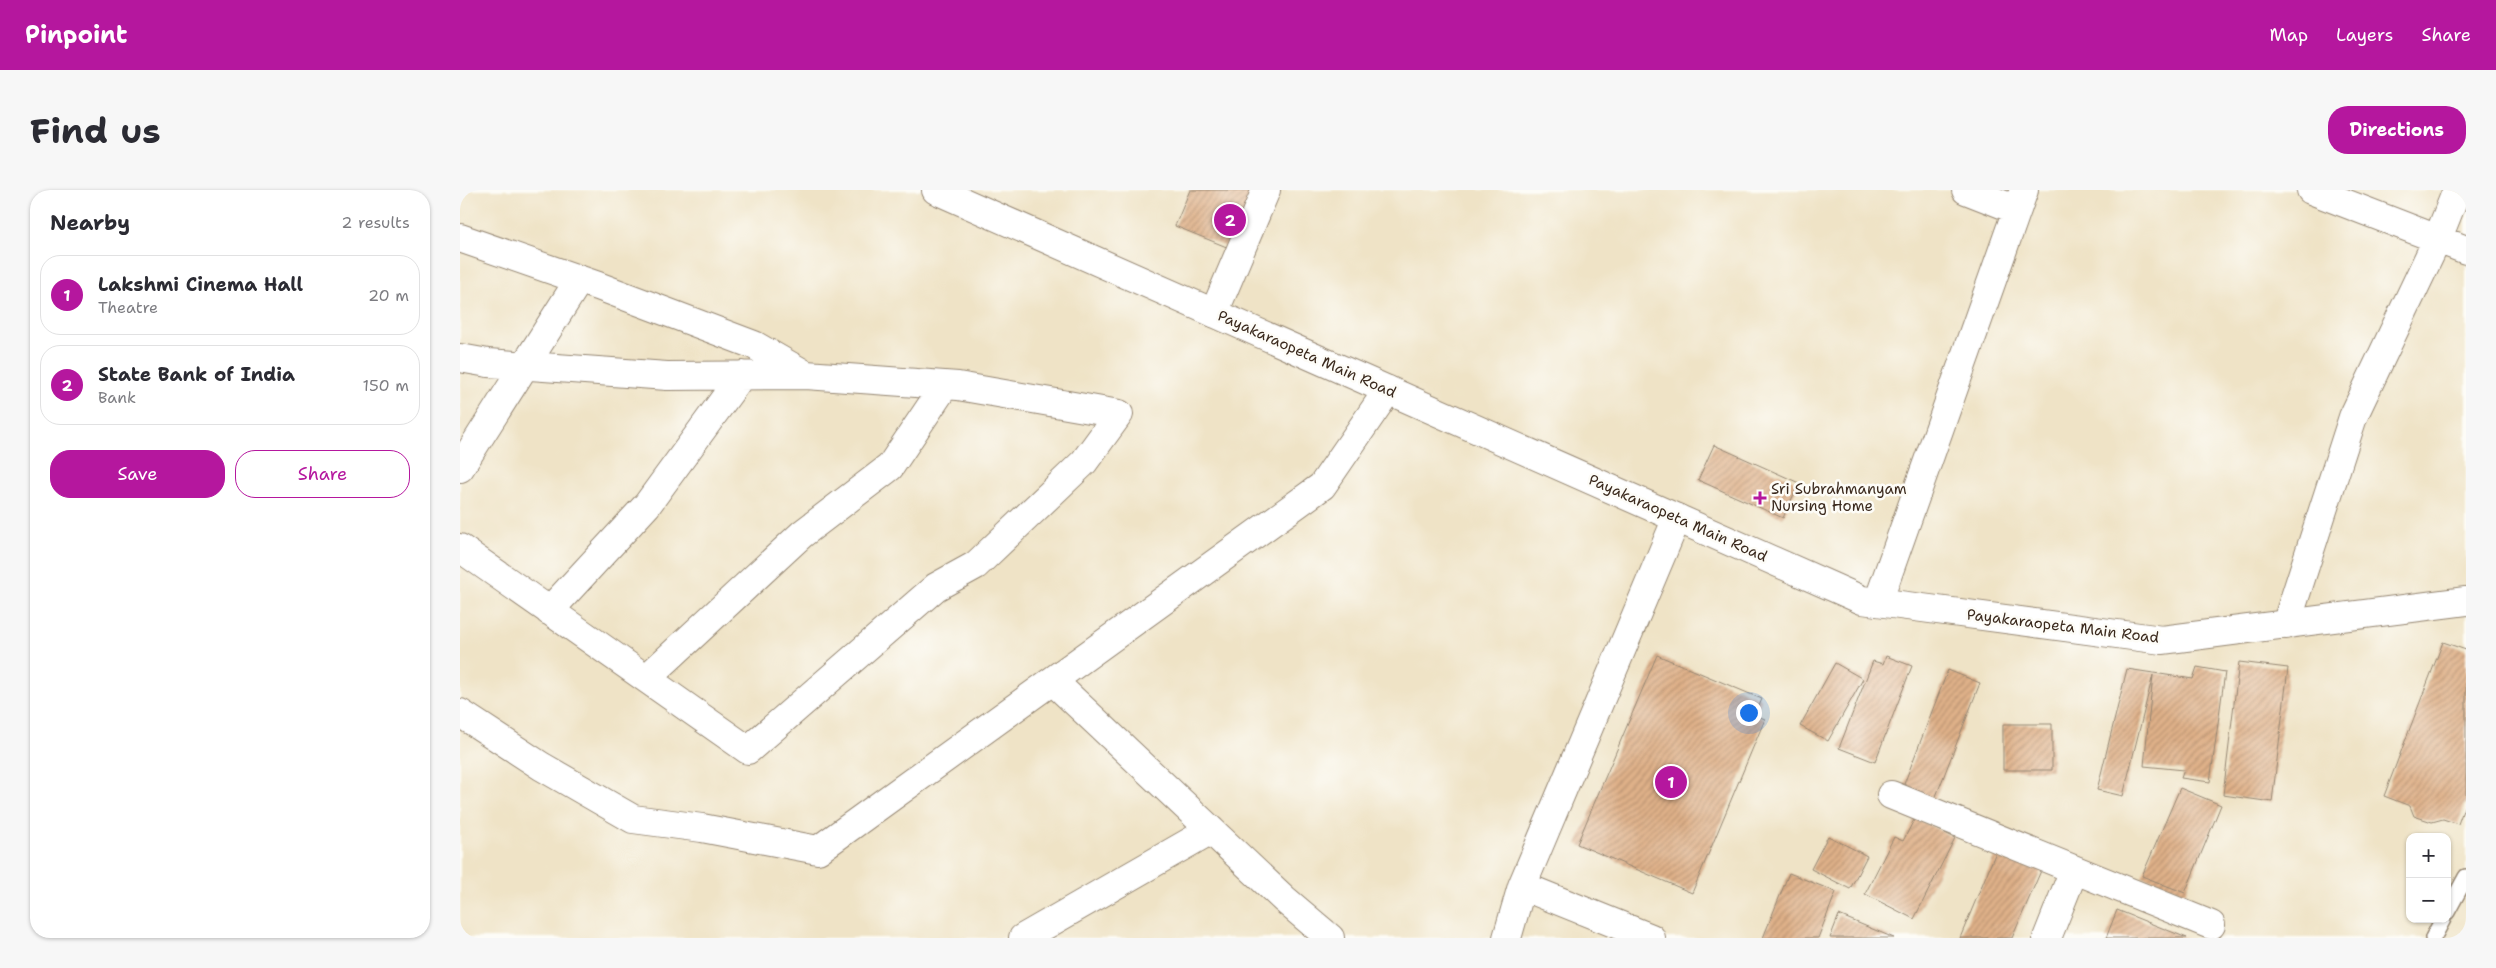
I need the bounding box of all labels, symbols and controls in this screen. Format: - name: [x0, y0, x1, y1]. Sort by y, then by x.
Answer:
- text: Pinpoint: [25, 19, 127, 51]
- text: Map: [2270, 23, 2308, 47]
- text: Layers: [2336, 23, 2393, 47]
- text: Share: [2421, 23, 2471, 47]
- button: Directions: [2328, 106, 2466, 154]
- text: Find us: [30, 107, 161, 154]
- pin: 2: [1214, 201, 1246, 239]
- text: Nearby: [50, 209, 130, 237]
- text: 2 results: [341, 212, 410, 233]
- text: Lakshmi Cinema Hall: [98, 272, 303, 297]
- text: 1: [63, 285, 71, 306]
- text: 20 m: [368, 285, 409, 306]
- text: Theatre: [98, 297, 158, 318]
- street label: Payakaraopeta Main Road: [1215, 306, 1400, 403]
- text: State Bank of India: [98, 362, 295, 387]
- text: 2: [61, 375, 73, 396]
- text: 150 m: [362, 375, 409, 396]
- text: Bank: [98, 387, 136, 408]
- button: Save: [50, 450, 225, 498]
- button: Share: [235, 450, 410, 498]
- street label: Payakaraopeta Main Road: [1586, 470, 1771, 567]
- place label: Sri Subrahmanyam Nursing Home: [1771, 479, 1907, 516]
- marker: Sri Subrahmanyam Nursing Home: [1753, 491, 1767, 505]
- street label: Payakaraopeta Main Road: [1966, 604, 2161, 648]
- your location: [1736, 700, 1762, 726]
- pin: 1: [1655, 763, 1687, 801]
- map controls: [2406, 833, 2451, 923]
- button: +: [2406, 833, 2451, 878]
- button: −: [2406, 878, 2451, 923]

